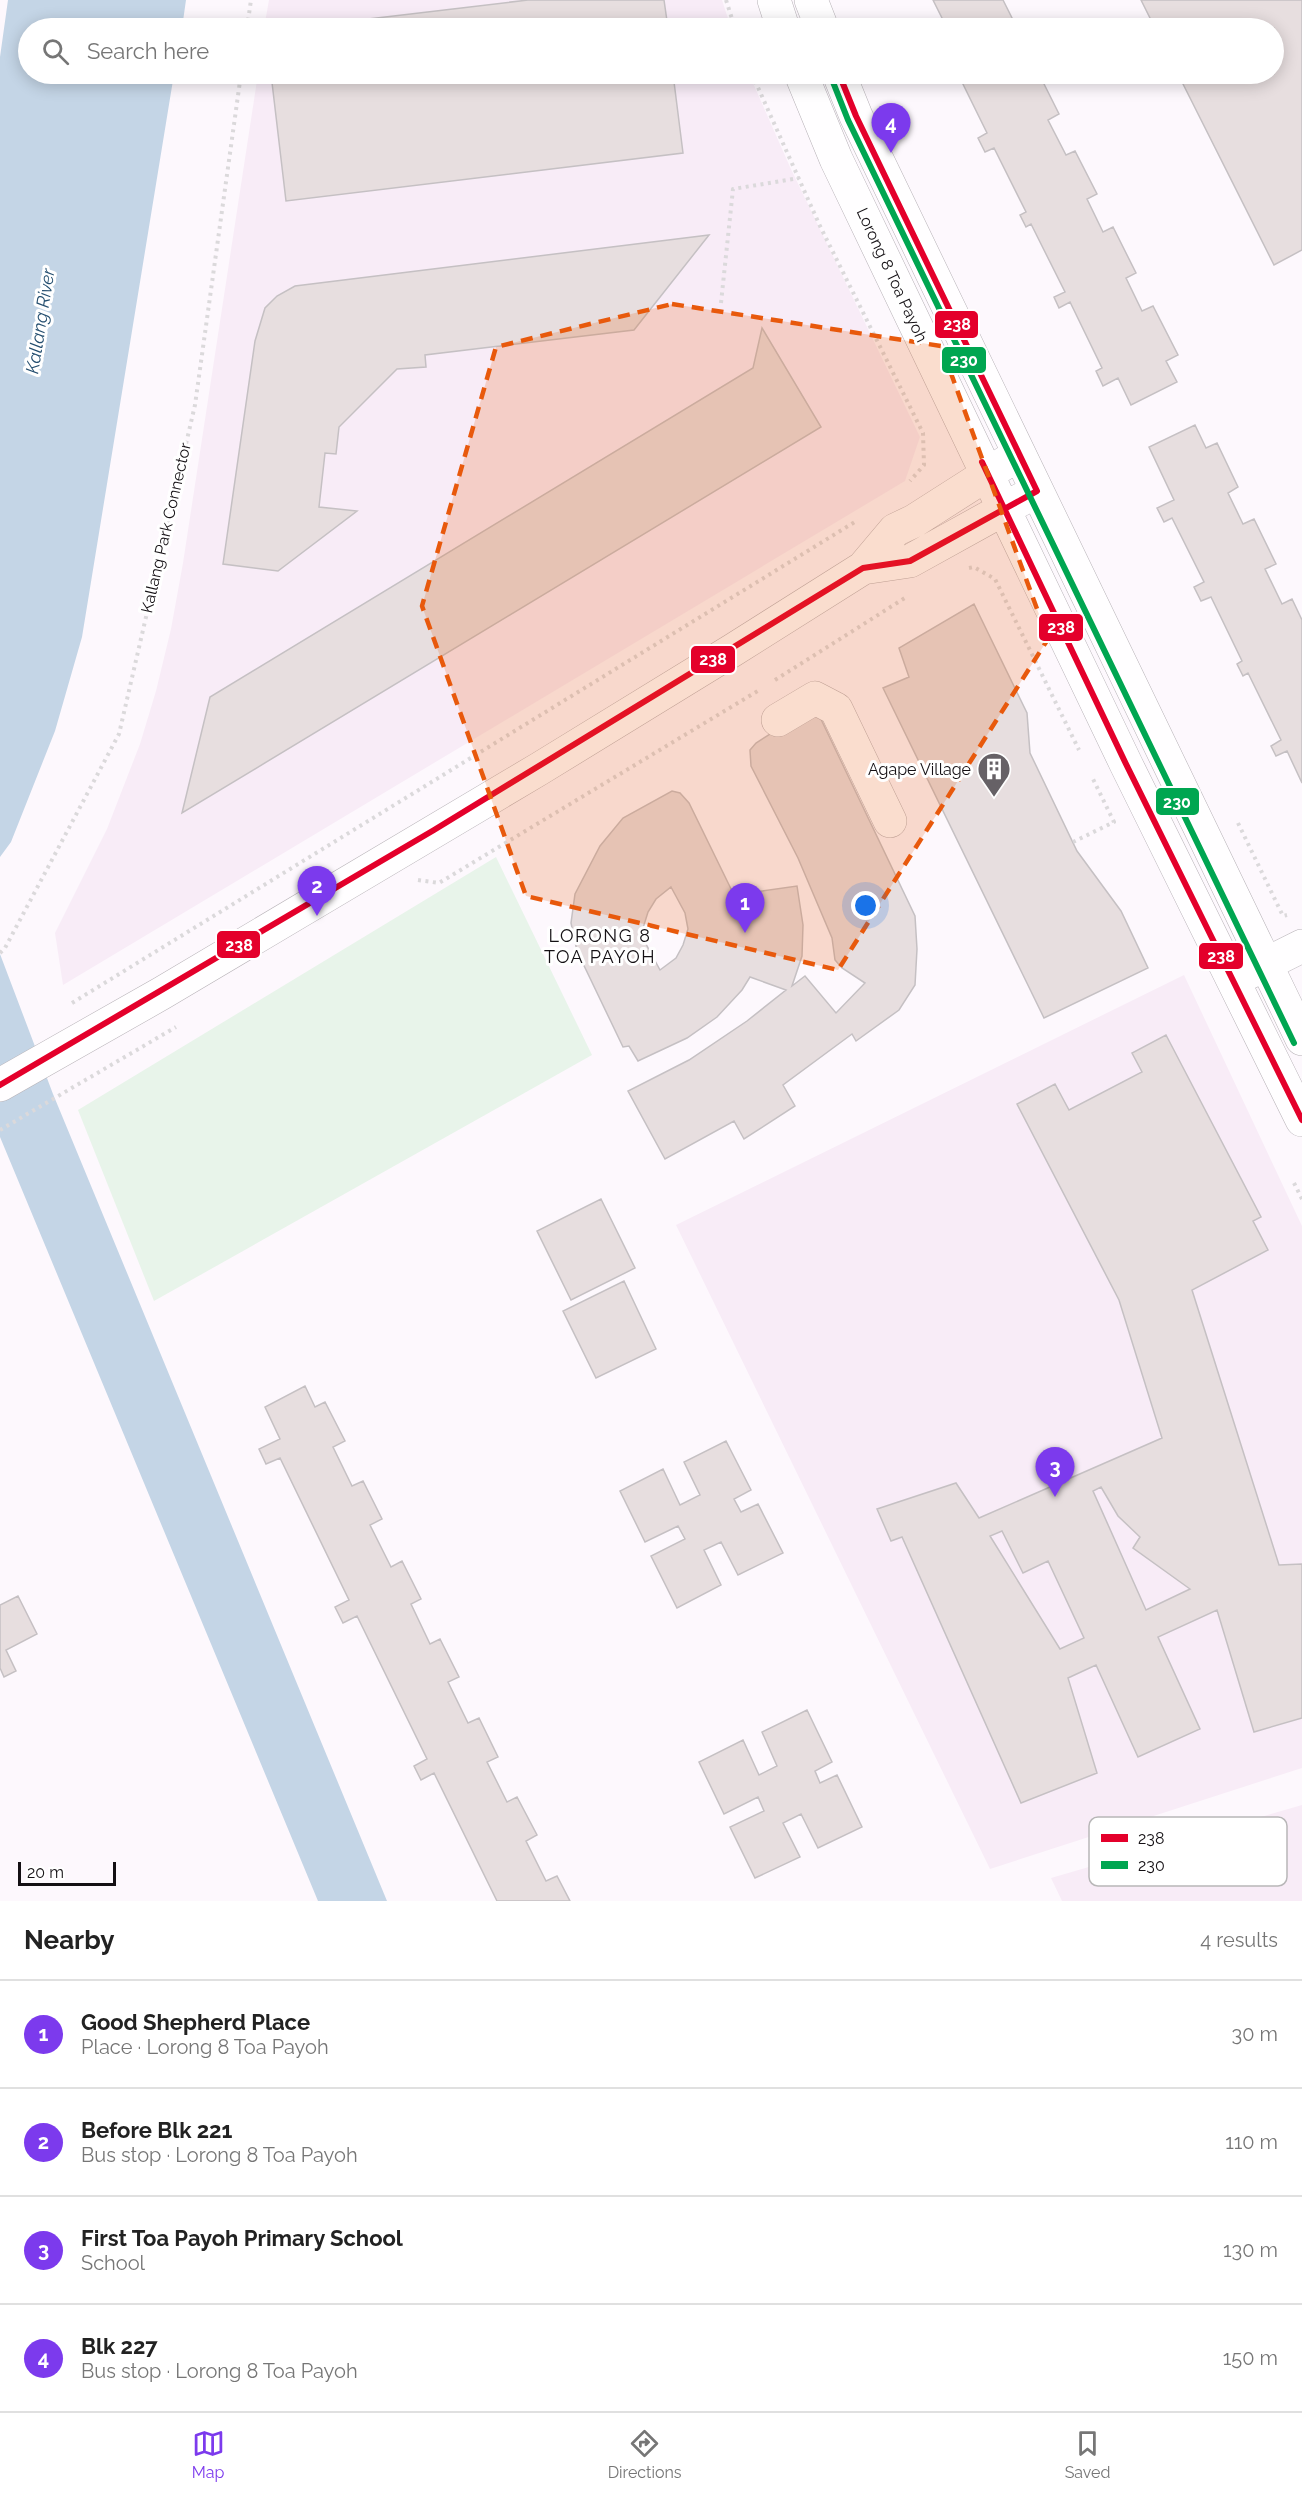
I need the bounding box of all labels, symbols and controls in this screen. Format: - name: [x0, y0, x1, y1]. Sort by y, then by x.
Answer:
- search box: [18, 18, 1284, 84]
- icon: search: [39, 35, 72, 68]
- text: Search here: [87, 38, 209, 64]
- pin: 4: [872, 104, 910, 153]
- street label: Lorong 8 Toa Payoh: [853, 205, 931, 345]
- water label: Kallang River: [21, 266, 59, 375]
- line badge: 238: [934, 310, 979, 339]
- text: 238: [943, 315, 971, 334]
- line badge: 230: [941, 346, 987, 374]
- text: 230: [950, 351, 978, 370]
- street label: Kallang Park Connector: [137, 441, 195, 615]
- line badge: 238: [1038, 613, 1084, 642]
- text: 238: [1047, 618, 1075, 637]
- line badge: 238: [690, 645, 736, 674]
- text: 238: [699, 650, 727, 669]
- building icon: Agape Village: [976, 751, 1012, 798]
- place label: Agape Village: [868, 760, 971, 779]
- line badge: 230: [1155, 787, 1200, 816]
- text: 230: [1163, 793, 1191, 812]
- pin: 2: [298, 866, 336, 916]
- pin: 1: [726, 884, 764, 933]
- your location: [851, 891, 880, 920]
- district label: LORONG 8 TOA PAYOH: [544, 925, 656, 967]
- line badge: 238: [216, 930, 261, 959]
- text: 238: [225, 936, 253, 955]
- line badge: 238: [1198, 942, 1244, 970]
- text: 238: [1207, 947, 1235, 966]
- pin: 3: [1036, 1448, 1074, 1497]
- legend: [1089, 1817, 1287, 1886]
- text: 238: [1138, 1829, 1164, 1848]
- text: 230: [1138, 1856, 1165, 1875]
- scale bar: [18, 1859, 116, 1886]
- text: 20 m: [27, 1863, 64, 1882]
- text: Nearby: [24, 1925, 114, 1955]
- text: 4 results: [1200, 1928, 1278, 1952]
- text: Good Shepherd Place: [81, 2009, 310, 2035]
- text: 1: [39, 2022, 48, 2046]
- text: 30 m: [1232, 2022, 1278, 2046]
- text: Place · Lorong 8 Toa Payoh: [81, 2035, 329, 2059]
- text: Before Blk 221: [81, 2117, 232, 2143]
- text: 2: [38, 2130, 49, 2154]
- text: 110 m: [1225, 2130, 1278, 2154]
- text: Bus stop · Lorong 8 Toa Payoh: [81, 2143, 358, 2167]
- text: First Toa Payoh Primary School: [81, 2225, 403, 2251]
- text: 3: [38, 2238, 49, 2262]
- text: 130 m: [1223, 2238, 1278, 2262]
- text: School: [81, 2251, 145, 2275]
- text: Blk 227: [81, 2333, 158, 2359]
- text: 4: [38, 2346, 49, 2370]
- text: 150 m: [1223, 2346, 1278, 2370]
- text: Bus stop · Lorong 8 Toa Payoh: [81, 2359, 358, 2383]
- tab: Map: [192, 2427, 225, 2482]
- tab: Directions: [608, 2427, 682, 2482]
- tab: Saved: [1065, 2427, 1110, 2482]

